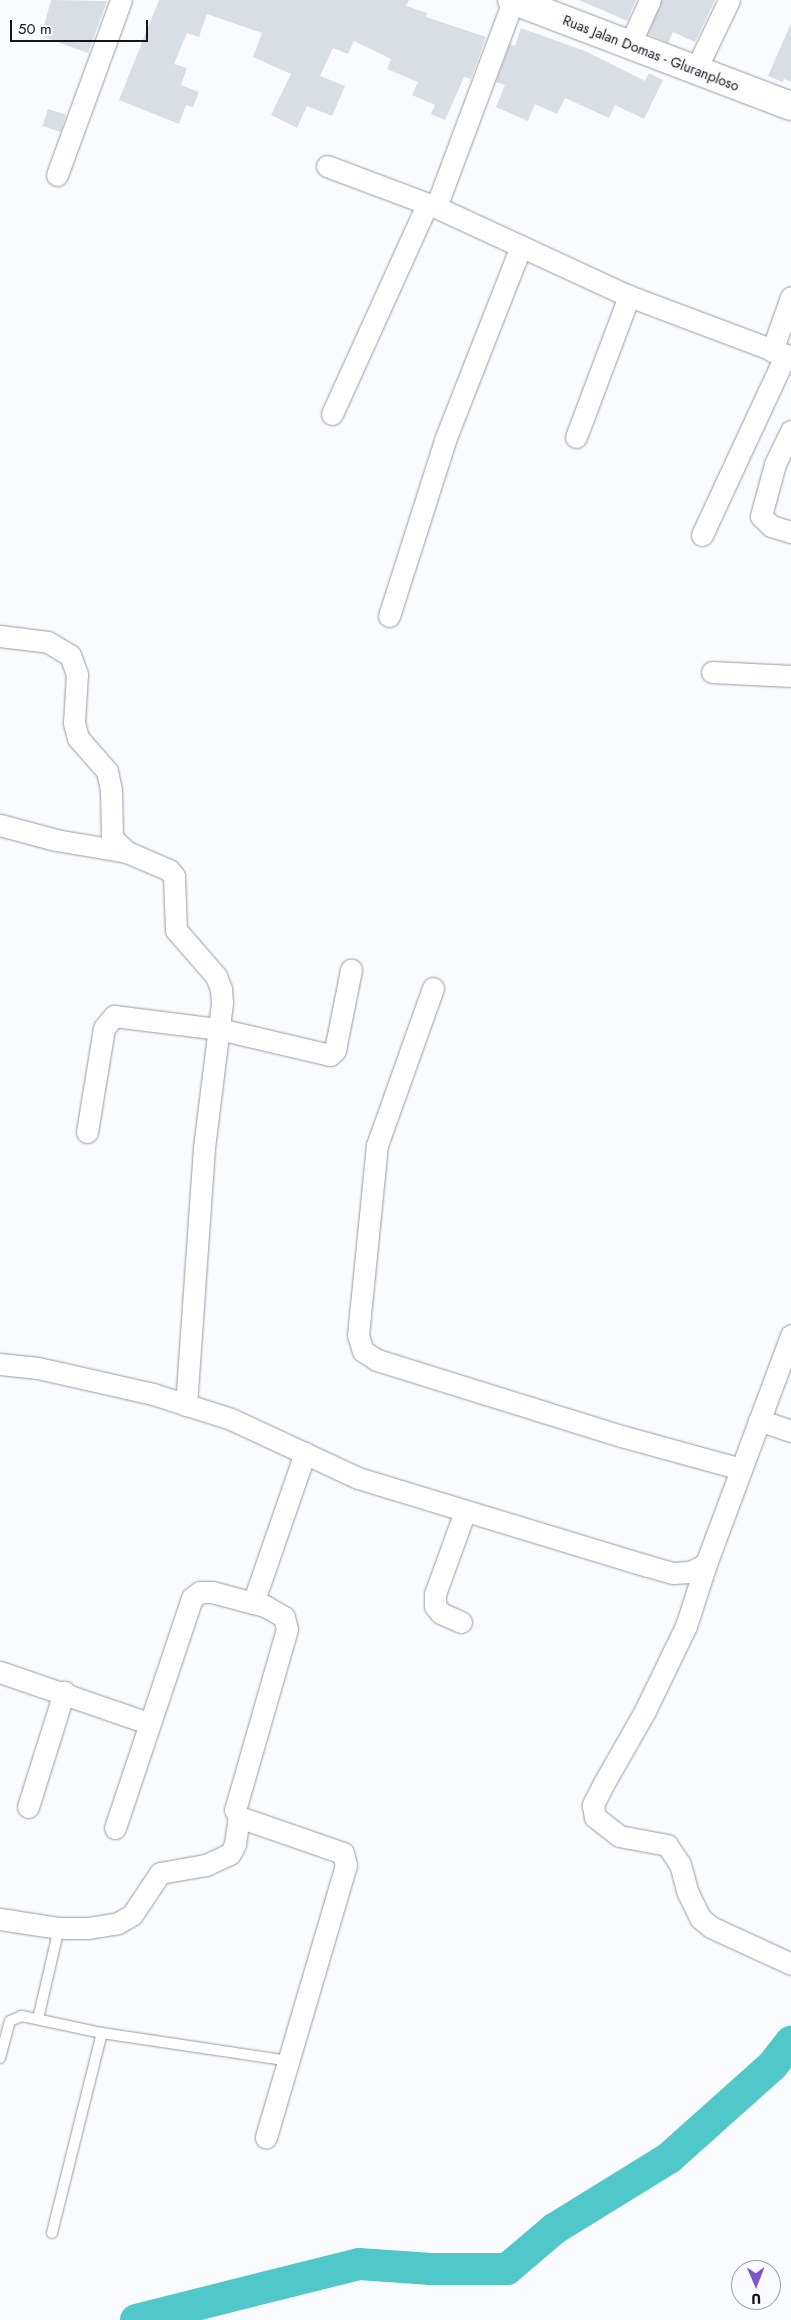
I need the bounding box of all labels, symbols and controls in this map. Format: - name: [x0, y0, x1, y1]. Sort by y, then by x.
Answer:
- scale bar: [12, 10, 150, 42]
- street label: Ruas Jalan Domas - Gluranploso: [560, 12, 742, 94]
- text: 50 m: [18, 18, 52, 40]
- north arrow: [731, 2260, 781, 2310]
- text: U: [751, 2289, 761, 2309]

